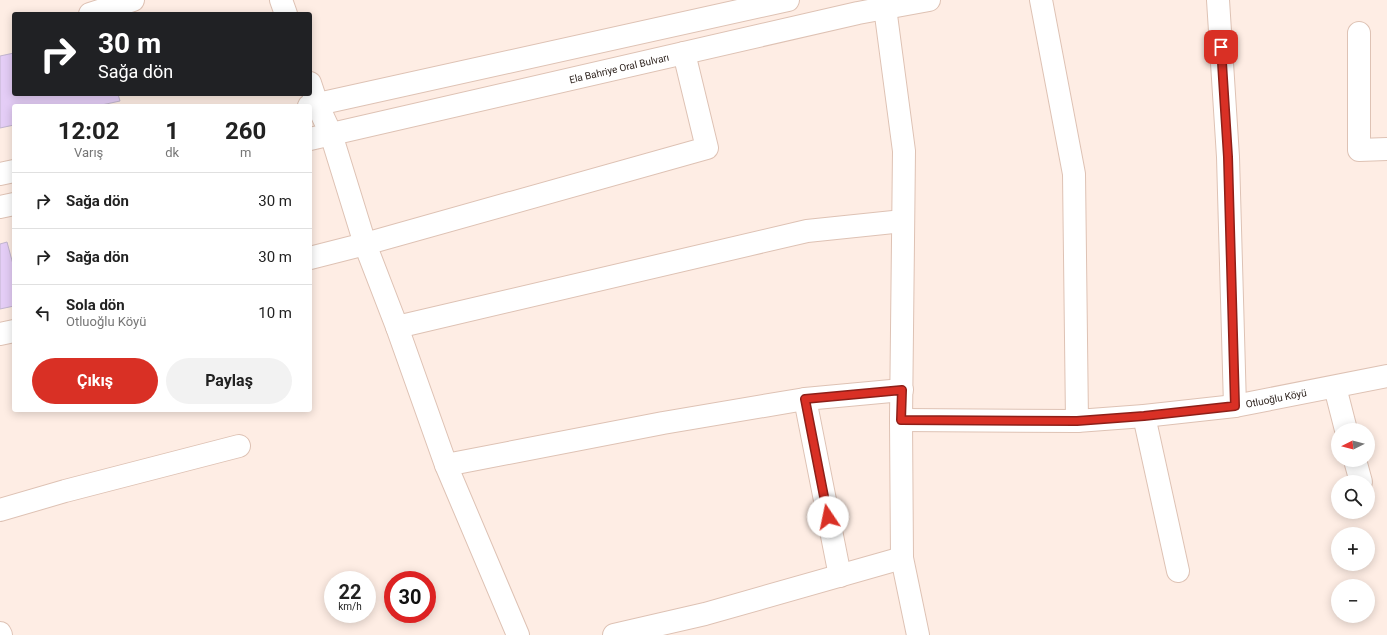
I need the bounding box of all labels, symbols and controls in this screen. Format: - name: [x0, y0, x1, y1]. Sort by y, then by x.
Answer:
- text: 30 m: [98, 27, 161, 60]
- icon: right: [32, 28, 84, 80]
- pin: [1204, 30, 1238, 64]
- icon: arrive: [1210, 36, 1232, 58]
- street label: Ela Bahriye Oral Bulvarı: [568, 52, 670, 85]
- text: Sağa dön: [98, 61, 173, 82]
- text: 12:02: [58, 117, 120, 145]
- text: 1: [165, 117, 179, 145]
- text: 260: [225, 117, 266, 145]
- text: Varış: [74, 145, 103, 160]
- text: dk: [165, 145, 179, 160]
- text: m: [240, 145, 251, 160]
- icon: right: [32, 190, 54, 212]
- text: Sağa dön: [66, 192, 129, 210]
- text: 30 m: [258, 192, 292, 210]
- icon: right: [32, 246, 54, 268]
- text: Sağa dön: [66, 248, 129, 266]
- text: 30 m: [258, 248, 292, 266]
- text: Sola dön: [66, 296, 125, 314]
- icon: left: [32, 302, 54, 324]
- text: 10 m: [258, 304, 292, 322]
- text: Otluoğlu Köyü: [66, 314, 146, 329]
- button: Çıkış: [32, 358, 158, 404]
- button: Paylaş: [166, 358, 292, 404]
- street label: Otluoğlu Köyü: [1245, 387, 1308, 410]
- north arrow: [1331, 423, 1375, 467]
- map controls: [1331, 423, 1375, 623]
- button: search: [1331, 475, 1375, 519]
- position arrow: [807, 496, 849, 538]
- button: +: [1331, 527, 1375, 571]
- speed limit sign: 30: [384, 571, 436, 623]
- button: −: [1331, 579, 1375, 623]
- text: 22: [339, 580, 361, 604]
- text: km/h: [338, 601, 362, 612]

